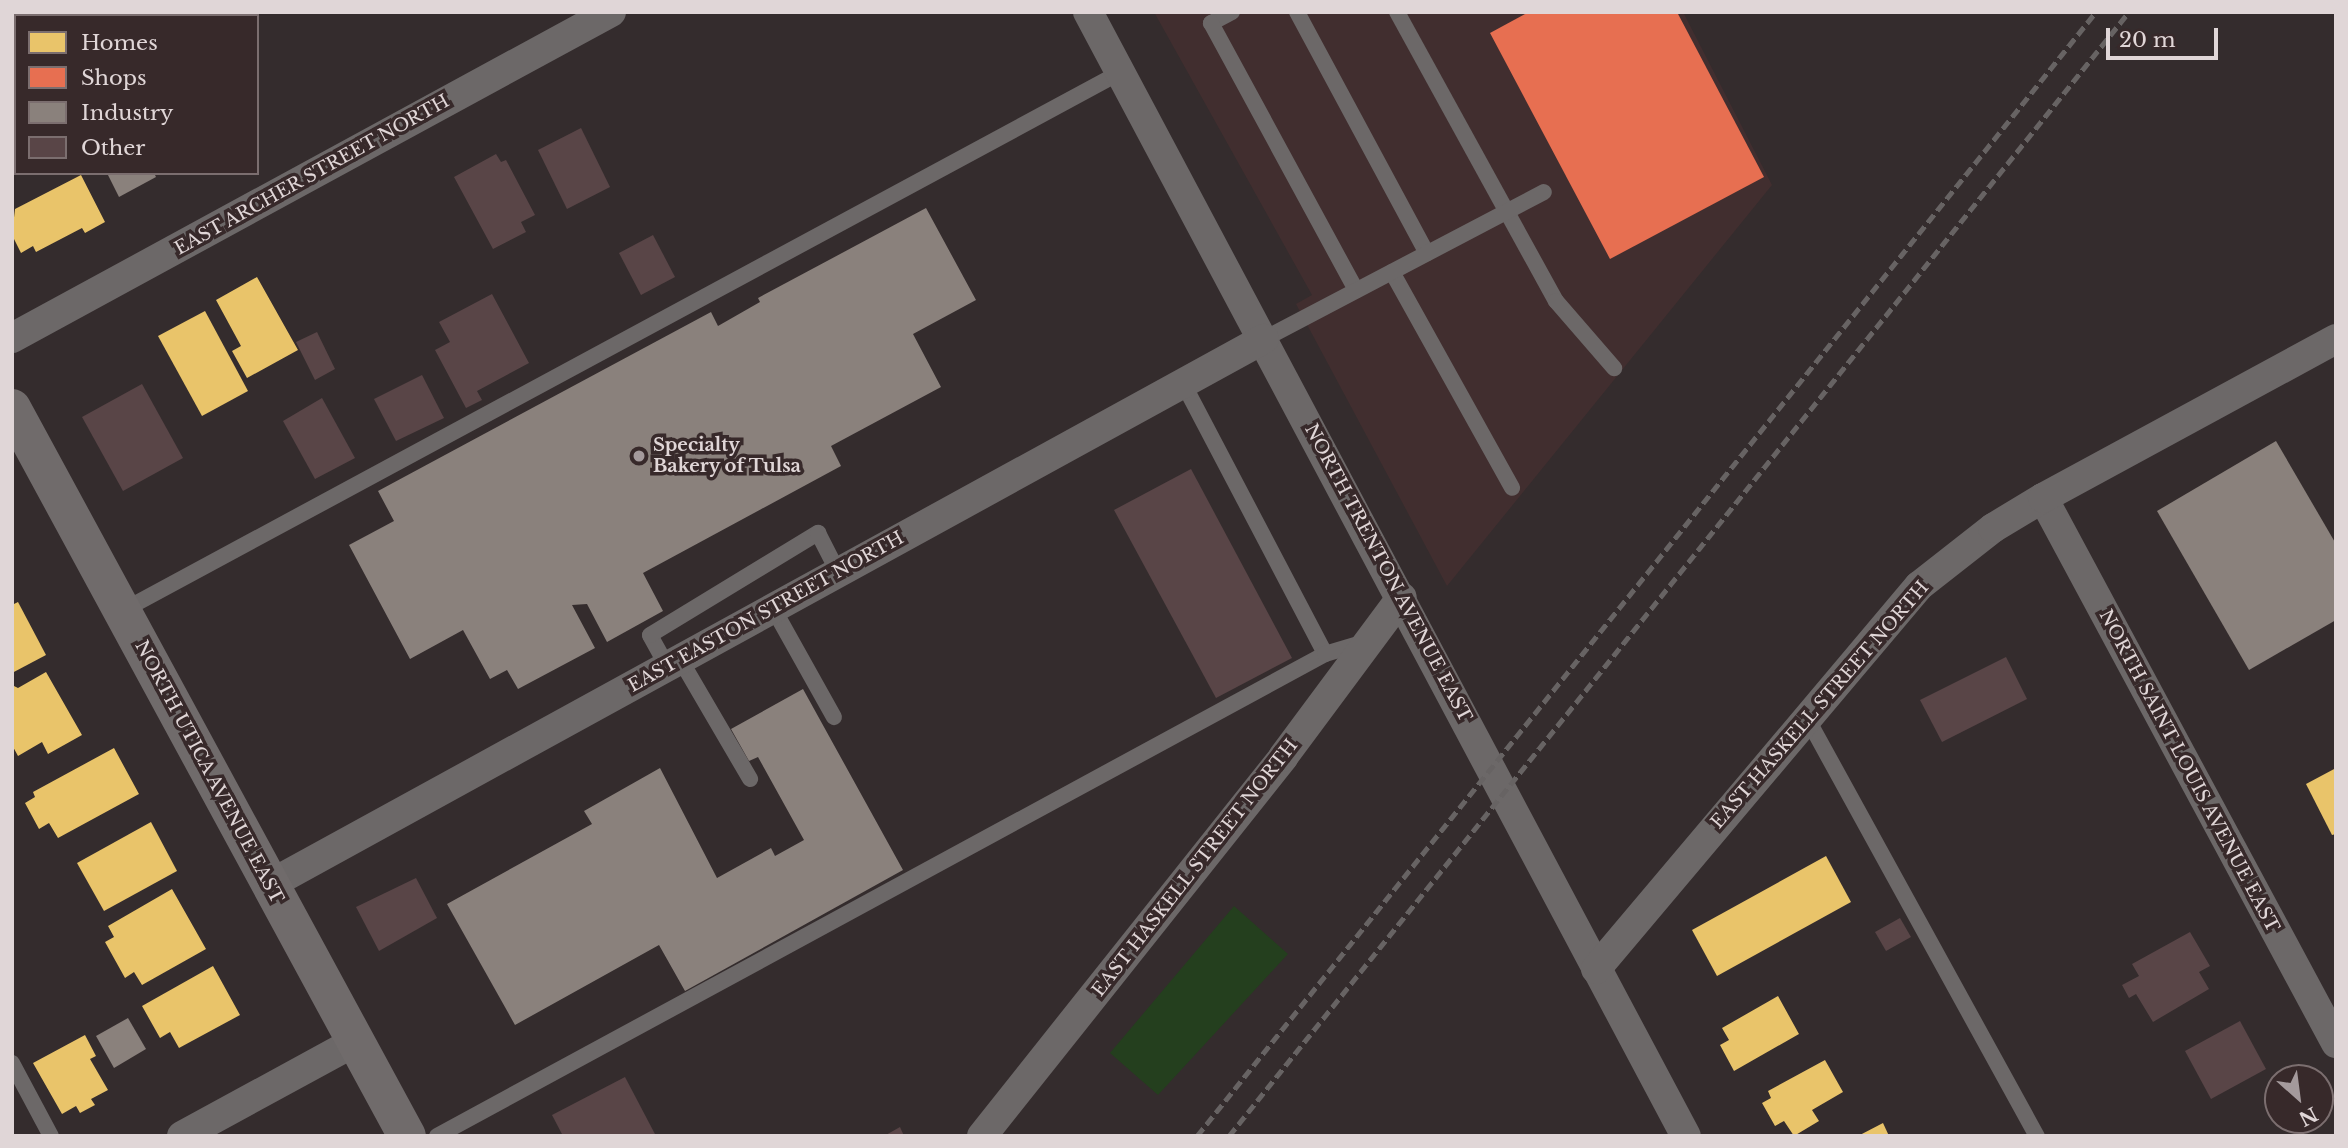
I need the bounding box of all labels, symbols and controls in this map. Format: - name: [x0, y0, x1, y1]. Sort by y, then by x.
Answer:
- legend: [14, 14, 259, 175]
- scale bar: [2110, 14, 2222, 58]
- text: 20 m: [2119, 27, 2176, 53]
- text: Homes: [81, 30, 158, 56]
- text: Shops: [81, 65, 147, 91]
- street label: EAST ARCHER STREET NORTH: [170, 90, 454, 260]
- text: Industry: [81, 100, 173, 126]
- text: Other: [81, 135, 145, 161]
- street label: NORTH TRENTON AVENUE EAST: [1300, 420, 1476, 726]
- place label: Specialty Bakery of Tulsa: [653, 435, 802, 478]
- marker: Specialty Bakery of Tulsa: [631, 448, 647, 464]
- street label: EAST EASTON STREET NORTH: [624, 527, 908, 697]
- street label: EAST HASKELL STREET NORTH: [1706, 576, 1934, 834]
- street label: NORTH SAINT LOUIS AVENUE EAST: [2094, 605, 2284, 937]
- street label: NORTH UTICA AVENUE EAST: [130, 636, 288, 908]
- street label: EAST HASKELL STREET NORTH: [1087, 734, 1303, 1002]
- north arrow: [2264, 1064, 2334, 1134]
- text: N: [2295, 1102, 2321, 1131]

